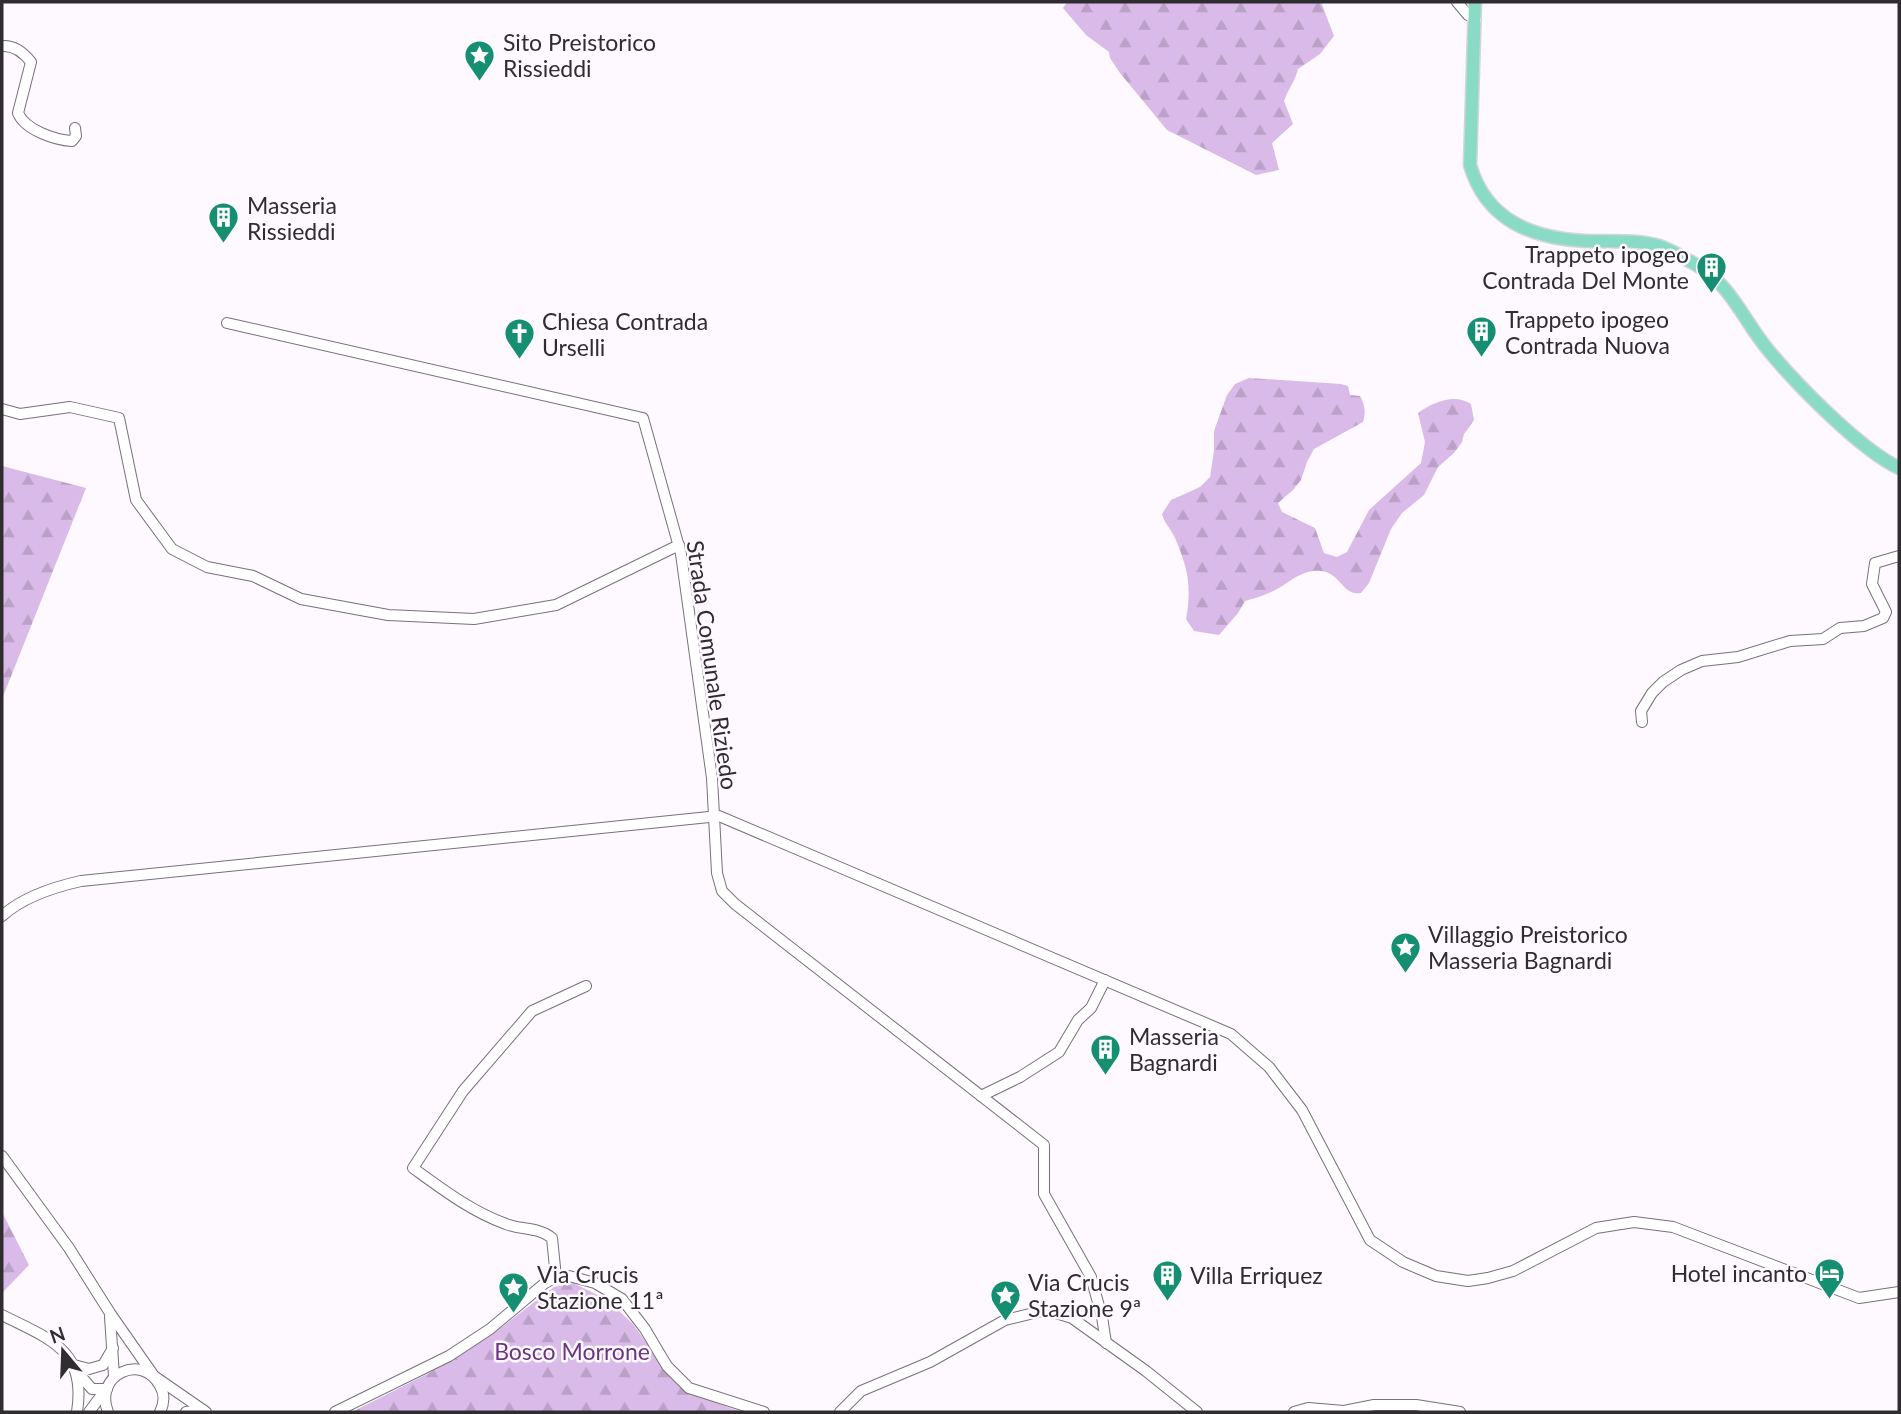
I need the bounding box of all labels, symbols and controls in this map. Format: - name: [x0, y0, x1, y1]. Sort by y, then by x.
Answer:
- place label: Sito Preistorico Rissieddi: [503, 28, 656, 82]
- place icon: Sito Preistorico Rissieddi: [463, 38, 497, 82]
- place label: Masseria Rissieddi: [247, 191, 337, 245]
- building icon: Masseria Rissieddi: [207, 201, 241, 245]
- place label: Trappeto ipogeo Contrada Del Monte: [1482, 240, 1689, 294]
- building icon: Trappeto ipogeo Contrada Del Monte: [1695, 250, 1729, 294]
- place label: Trappeto ipogeo Contrada Nuova: [1505, 305, 1670, 359]
- place label: Chiesa Contrada Urselli: [542, 307, 708, 361]
- building icon: Trappeto ipogeo Contrada Nuova: [1465, 315, 1499, 359]
- church icon: Chiesa Contrada Urselli: [502, 317, 536, 361]
- street label: Strada Comunale Riziedo: [682, 539, 744, 791]
- place label: Villaggio Preistorico Masseria Bagnardi: [1428, 920, 1628, 974]
- place icon: Villaggio Preistorico Masseria Bagnardi: [1388, 930, 1422, 974]
- place label: Masseria Bagnardi: [1129, 1022, 1219, 1076]
- building icon: Masseria Bagnardi: [1089, 1032, 1123, 1076]
- hotel icon: Hotel incanto: [1813, 1256, 1847, 1300]
- building icon: Villa Erriquez: [1150, 1258, 1184, 1302]
- place label: Hotel incanto: [1671, 1259, 1807, 1287]
- place label: Via Crucis Stazione 11ª: [537, 1260, 664, 1314]
- place label: Villa Erriquez: [1190, 1261, 1323, 1289]
- place label: Via Crucis Stazione 9ª: [1028, 1268, 1141, 1322]
- place icon: Via Crucis Stazione 11ª: [497, 1270, 531, 1314]
- place icon: Via Crucis Stazione 9ª: [988, 1278, 1022, 1322]
- north arrow: [28, 1316, 98, 1386]
- text: N: [47, 1321, 68, 1348]
- park label: Bosco Morrone: [494, 1337, 650, 1365]

